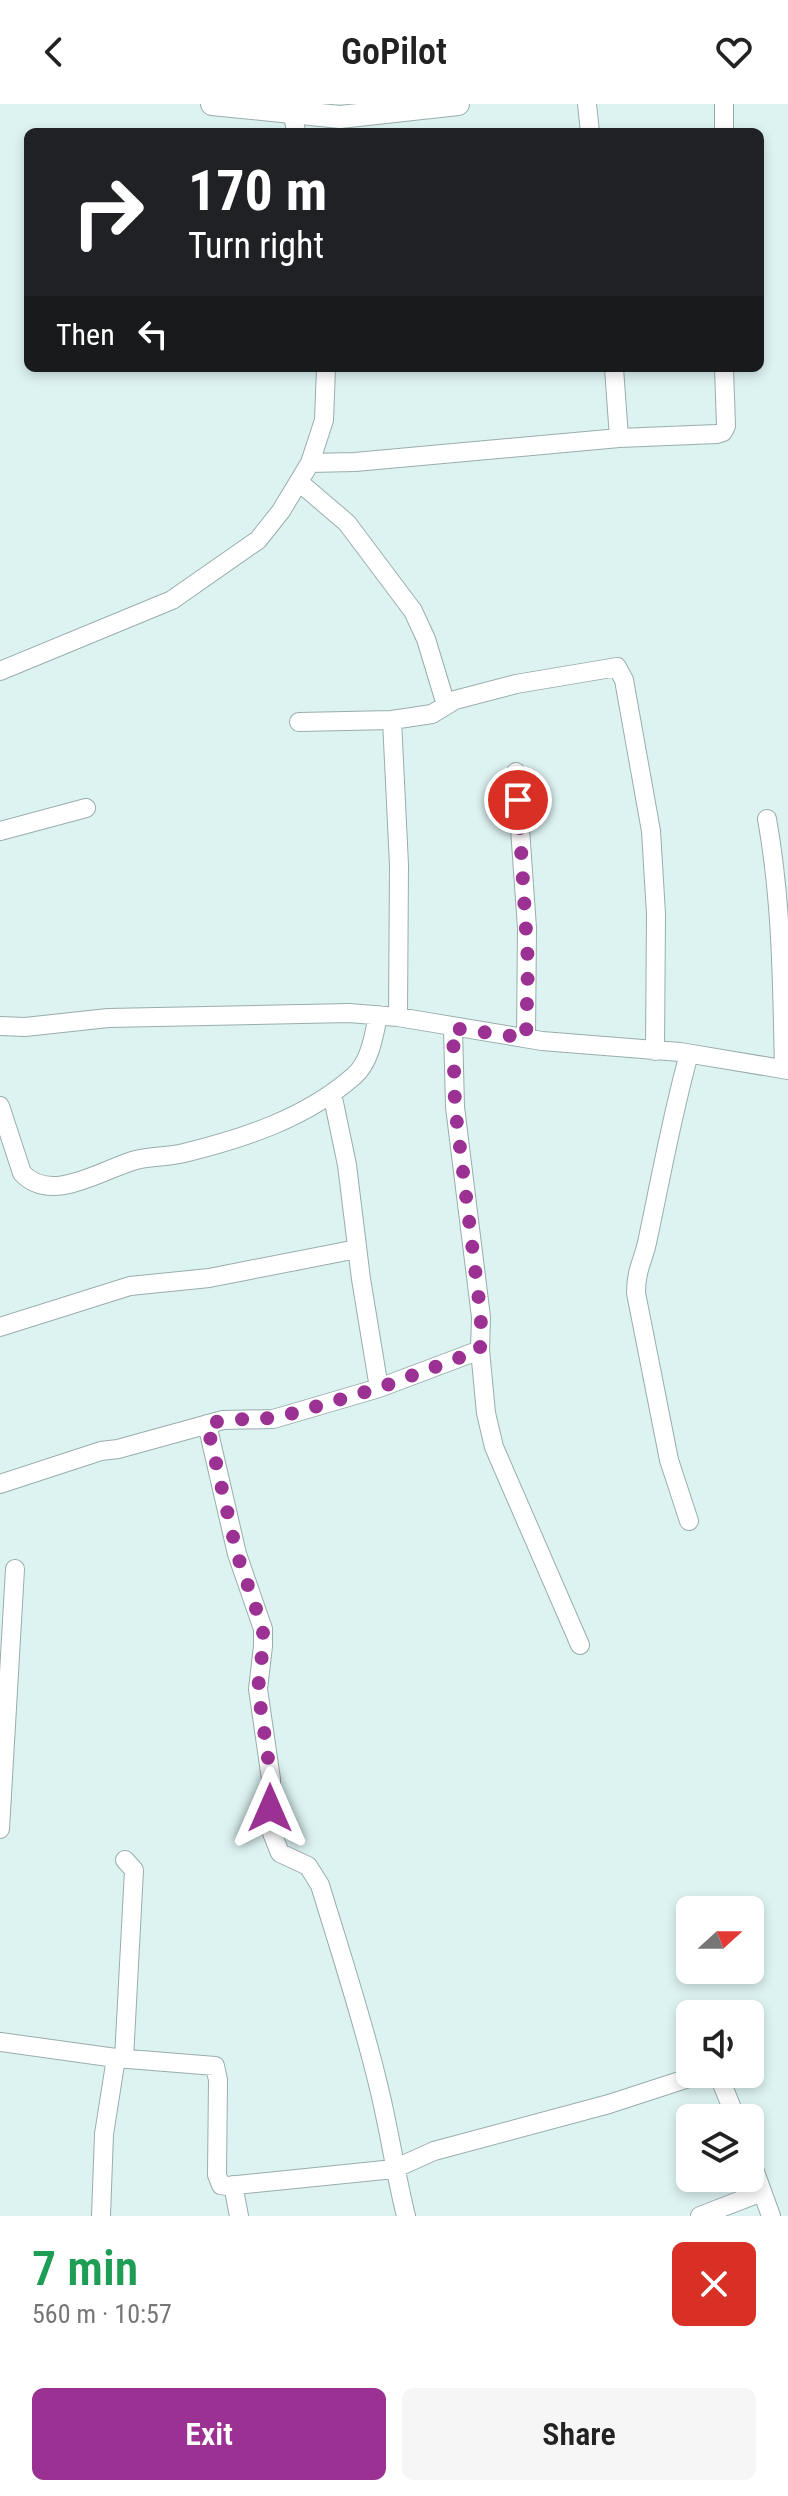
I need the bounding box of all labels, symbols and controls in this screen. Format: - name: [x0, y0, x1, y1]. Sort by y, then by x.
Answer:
- icon: back: [32, 30, 76, 74]
- icon: heart: [712, 30, 756, 74]
- text: GoPilot: [341, 31, 447, 73]
- text: 170 m: [188, 158, 327, 224]
- icon: right: [56, 160, 160, 264]
- text: Turn right: [188, 225, 324, 267]
- icon: left: [131, 312, 175, 356]
- text: Then: [56, 317, 115, 352]
- pin: [484, 766, 552, 834]
- icon: arrive: [496, 778, 540, 822]
- position arrow: [228, 1766, 312, 1850]
- north arrow: [676, 1896, 764, 1984]
- map controls: [676, 1896, 764, 2192]
- button: sound: [676, 2000, 764, 2088]
- button: layers: [676, 2104, 764, 2192]
- text: 7 min: [32, 2240, 138, 2297]
- button: close: [672, 2242, 756, 2326]
- text: 560 m · 10:57: [32, 2299, 172, 2329]
- button: Exit: [32, 2388, 386, 2480]
- button: Share: [402, 2388, 756, 2480]

